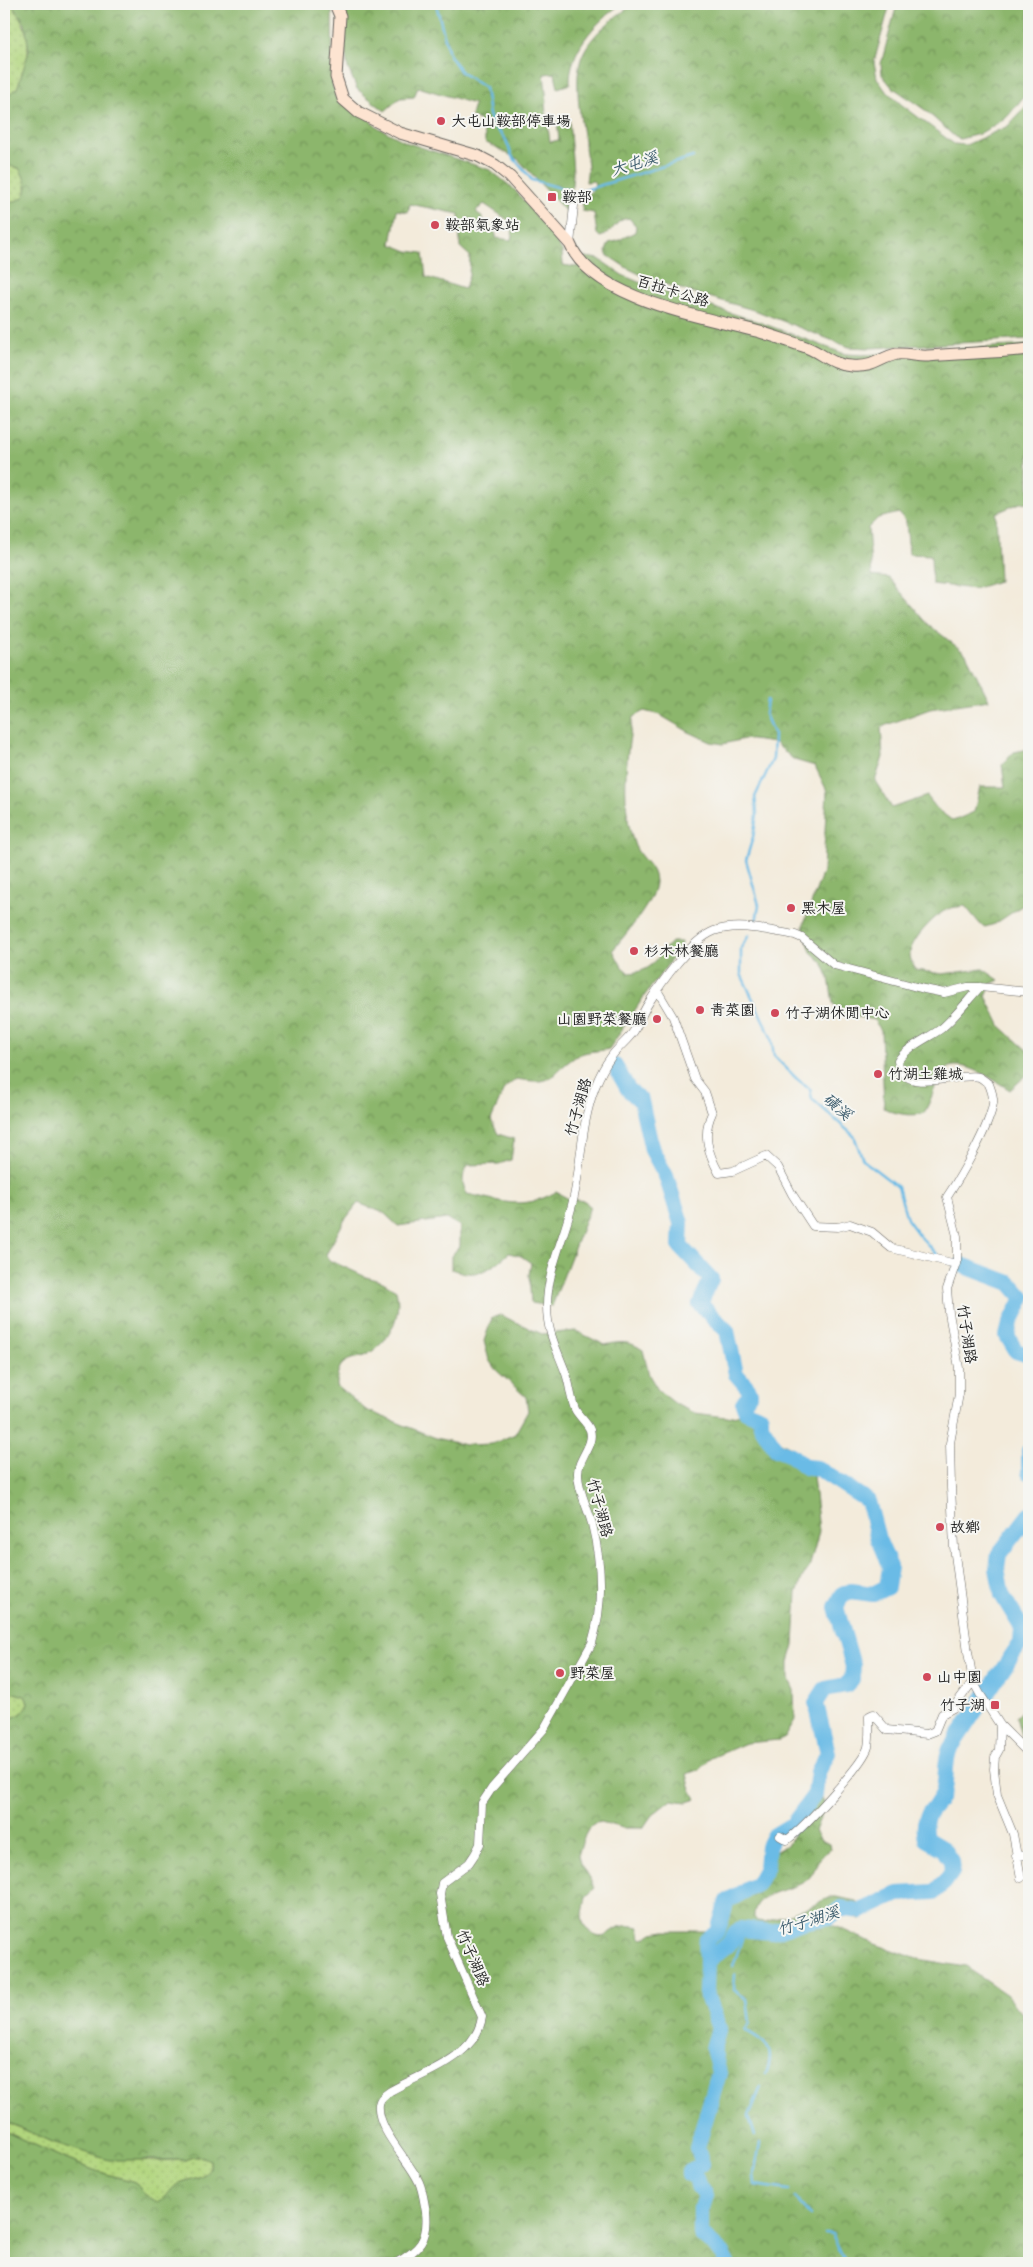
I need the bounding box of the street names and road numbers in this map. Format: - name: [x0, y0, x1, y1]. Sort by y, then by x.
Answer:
- street label: 百拉卡公路: [634, 270, 712, 311]
- street label: 竹子湖路: [559, 1075, 595, 1138]
- street label: 竹子湖路: [954, 1303, 982, 1365]
- street label: 竹子湖路: [584, 1476, 618, 1539]
- street label: 竹子湖路: [453, 1926, 495, 1989]

